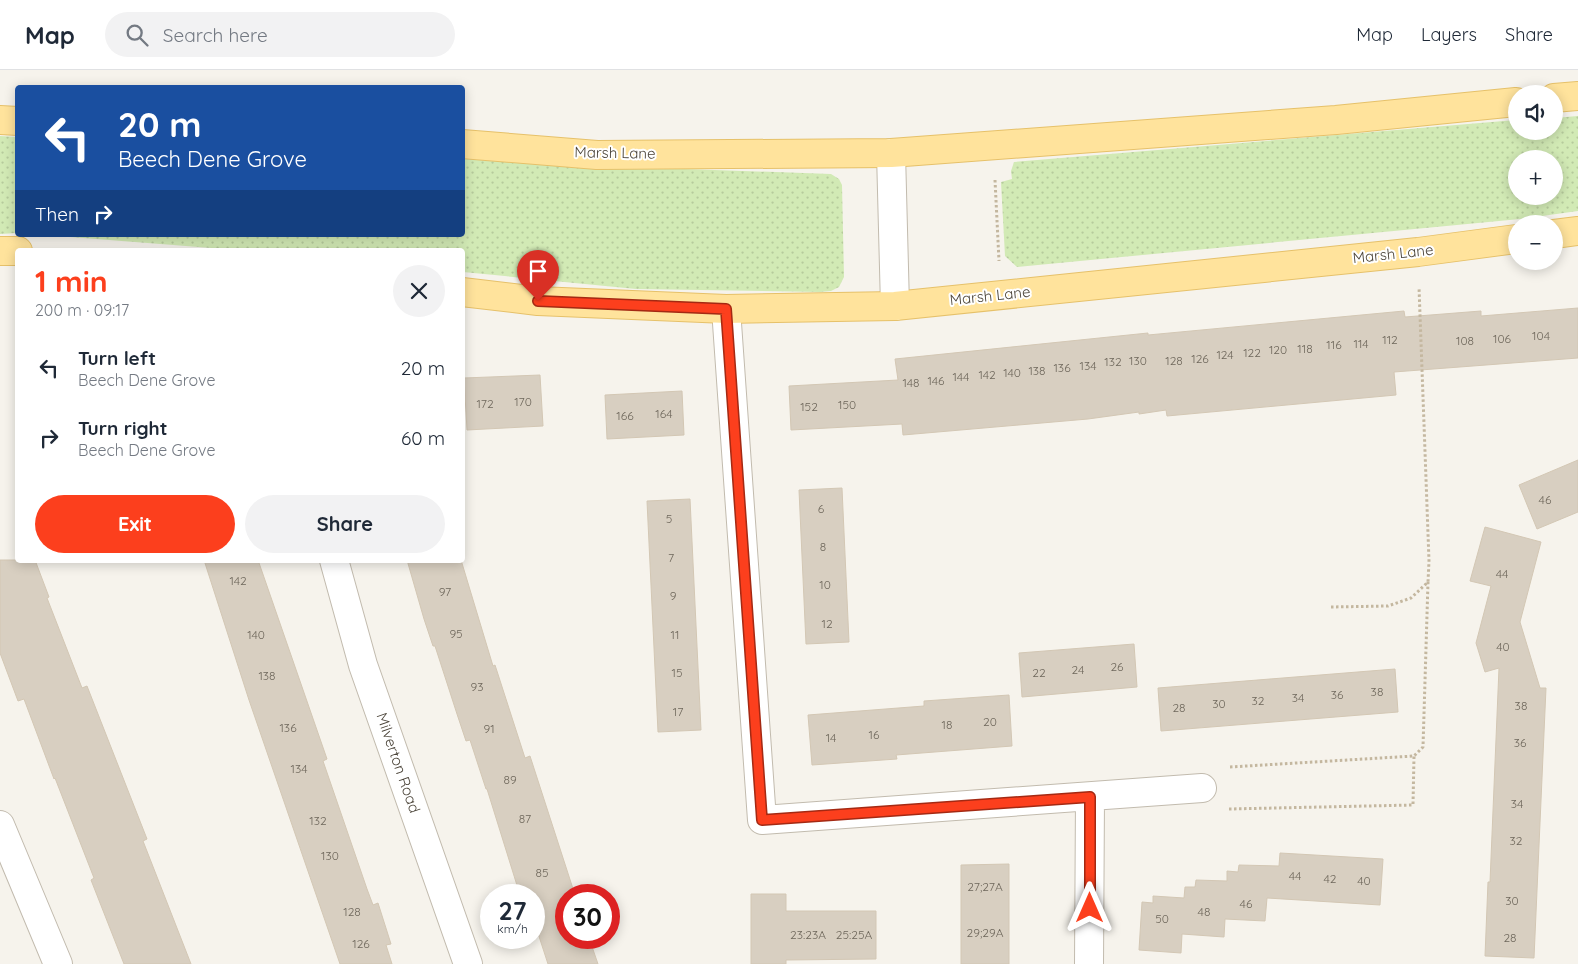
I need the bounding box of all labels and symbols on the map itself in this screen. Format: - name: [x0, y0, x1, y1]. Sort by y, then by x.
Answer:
- street label: Marsh Lane: [574, 142, 656, 163]
- street label: Marsh Lane: [1352, 240, 1434, 267]
- pin: [517, 250, 559, 301]
- street label: Marsh Lane: [949, 282, 1031, 309]
- house number: 104: [1532, 328, 1550, 343]
- house number: 106: [1493, 331, 1512, 346]
- house number: 112: [1382, 332, 1398, 347]
- house number: 108: [1456, 333, 1474, 348]
- house number: 114: [1353, 336, 1369, 351]
- house number: 116: [1326, 337, 1342, 352]
- house number: 118: [1297, 341, 1313, 356]
- house number: 120: [1269, 342, 1287, 357]
- house number: 122: [1243, 345, 1261, 360]
- house number: 124: [1216, 347, 1234, 362]
- house number: 126: [1191, 351, 1209, 366]
- house number: 130: [1129, 353, 1147, 368]
- house number: 128: [1165, 353, 1183, 368]
- house number: 132: [1104, 354, 1122, 369]
- house number: 134: [1079, 358, 1097, 373]
- house number: 136: [1053, 360, 1071, 375]
- house number: 138: [1028, 363, 1046, 378]
- house number: 140: [1003, 365, 1021, 380]
- house number: 142: [978, 367, 996, 382]
- house number: 144: [953, 369, 969, 384]
- house number: 146: [927, 373, 945, 388]
- house number: 148: [902, 375, 920, 390]
- house number: 170: [514, 394, 532, 409]
- house number: 172: [476, 396, 494, 411]
- house number: 150: [838, 397, 856, 412]
- house number: 152: [800, 399, 818, 414]
- house number: 164: [655, 406, 673, 421]
- house number: 166: [616, 408, 634, 423]
- house number: 46: [1539, 492, 1552, 507]
- house number: 6: [818, 501, 825, 516]
- house number: 5: [666, 511, 672, 526]
- house number: 8: [820, 539, 826, 554]
- house number: 7: [668, 550, 674, 565]
- house number: 44: [1496, 566, 1508, 581]
- house number: 142: [229, 573, 247, 588]
- house number: 10: [819, 577, 831, 592]
- house number: 97: [439, 584, 451, 599]
- house number: 9: [670, 588, 677, 603]
- house number: 12: [821, 616, 833, 631]
- house number: 95: [449, 626, 463, 641]
- house number: 140: [247, 627, 265, 642]
- house number: 11: [671, 627, 679, 642]
- house number: 40: [1496, 639, 1510, 654]
- house number: 26: [1110, 659, 1124, 674]
- house number: 24: [1072, 662, 1084, 677]
- house number: 15: [672, 665, 682, 680]
- house number: 22: [1032, 665, 1046, 680]
- house number: 138: [258, 668, 276, 683]
- house number: 93: [471, 679, 483, 694]
- house number: 38: [1371, 684, 1383, 699]
- house number: 36: [1331, 687, 1344, 702]
- house number: 34: [1292, 690, 1304, 705]
- house number: 32: [1252, 693, 1265, 708]
- house number: 30: [1212, 696, 1226, 711]
- house number: 38: [1515, 698, 1527, 713]
- house number: 28: [1172, 700, 1186, 715]
- house number: 17: [673, 704, 683, 719]
- street label: Milverton Road: [372, 710, 425, 816]
- house number: 20: [983, 714, 997, 729]
- house number: 18: [942, 717, 952, 732]
- house number: 136: [279, 720, 297, 735]
- house number: 91: [483, 721, 495, 736]
- house number: 16: [869, 727, 880, 742]
- house number: 14: [826, 730, 836, 745]
- house number: 36: [1514, 735, 1527, 750]
- house number: 134: [290, 761, 308, 776]
- house number: 89: [503, 772, 517, 787]
- house number: 34: [1511, 796, 1523, 811]
- house number: 87: [519, 811, 531, 826]
- house number: 132: [309, 813, 327, 828]
- house number: 32: [1510, 833, 1523, 848]
- house number: 130: [321, 848, 339, 863]
- house number: 85: [535, 865, 549, 880]
- house number: 44: [1289, 868, 1301, 883]
- house number: 42: [1324, 871, 1337, 886]
- house number: 40: [1357, 873, 1371, 888]
- house number: 27;27A: [967, 879, 1003, 894]
- position arrow: [1063, 881, 1115, 933]
- speed limit sign: 30: [555, 884, 620, 949]
- house number: 30: [1505, 893, 1519, 908]
- house number: 46: [1240, 896, 1253, 911]
- house number: 128: [343, 904, 361, 919]
- house number: 48: [1198, 904, 1210, 919]
- house number: 50: [1155, 911, 1169, 926]
- house number: 29;29A: [967, 925, 1004, 940]
- house number: 23:23A: [790, 927, 826, 942]
- house number: 25:25A: [836, 927, 872, 942]
- house number: 28: [1503, 930, 1517, 945]
- house number: 126: [352, 936, 370, 951]

